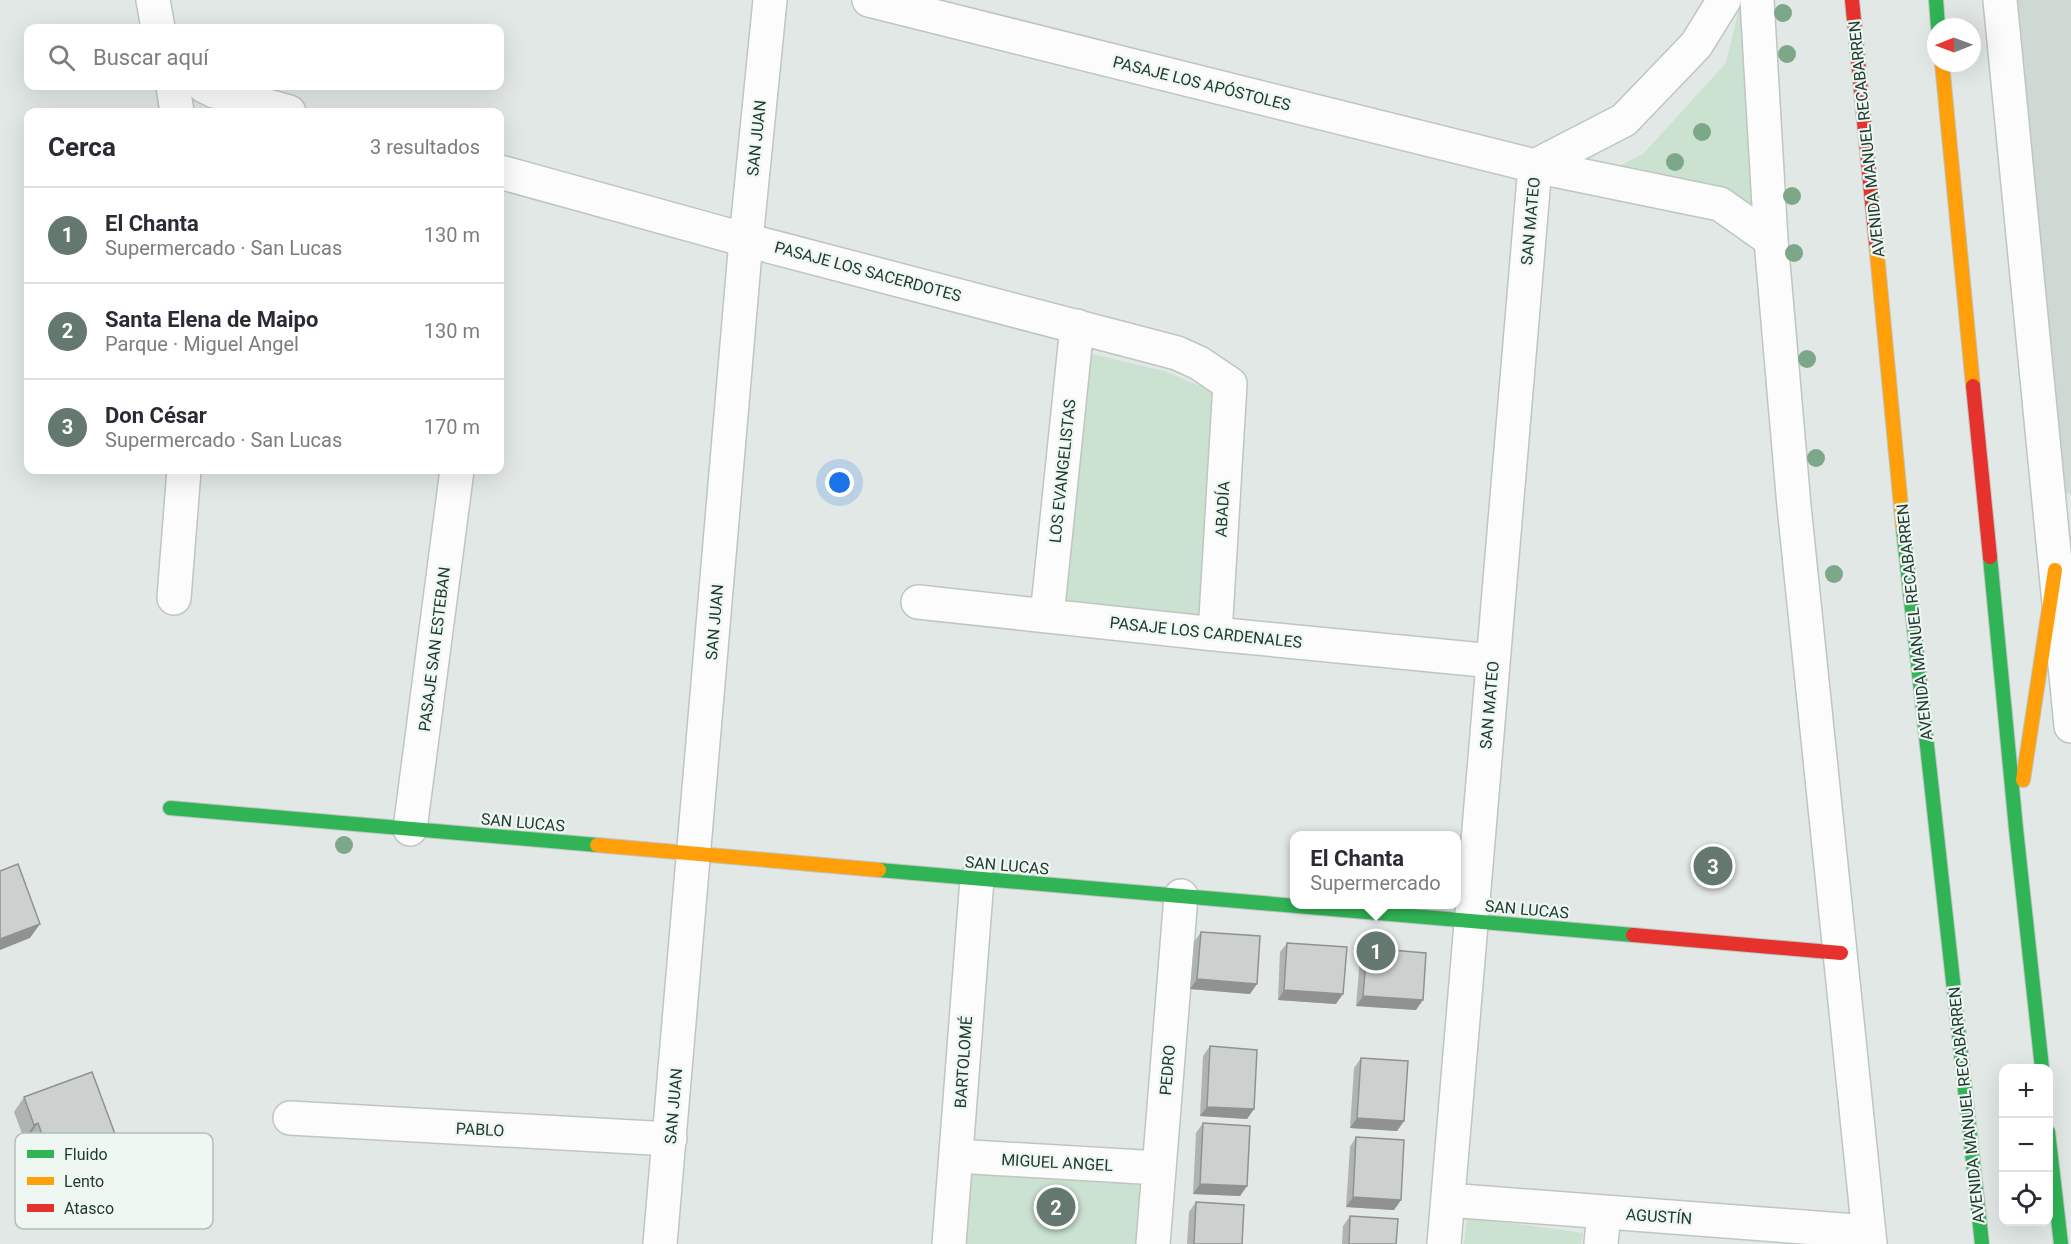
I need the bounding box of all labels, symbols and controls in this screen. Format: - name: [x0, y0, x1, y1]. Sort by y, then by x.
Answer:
- north arrow: [1927, 18, 1981, 72]
- street label: AVENIDA MANUEL RECABARREN: [1845, 20, 1888, 258]
- search box: [24, 24, 504, 90]
- icon: search: [45, 41, 78, 74]
- text: Buscar aquí: [93, 45, 209, 70]
- street label: PASAJE LOS APÓSTOLES: [1111, 51, 1293, 115]
- street label: SAN JUAN: [743, 99, 770, 177]
- text: Cerca: [48, 132, 116, 162]
- text: 3 resultados: [370, 135, 480, 159]
- street label: SAN MATEO: [1517, 176, 1544, 266]
- text: El Chanta: [105, 211, 199, 236]
- text: 1: [62, 223, 73, 247]
- text: 130 m: [424, 223, 480, 247]
- text: Supermercado · San Lucas: [105, 236, 342, 260]
- street label: PASAJE LOS SACERDOTES: [772, 237, 963, 306]
- text: Santa Elena de Maipo: [105, 307, 318, 332]
- text: 2: [62, 319, 73, 343]
- text: 130 m: [424, 319, 480, 343]
- text: Parque · Miguel Angel: [105, 332, 299, 356]
- street label: LOS EVANGELISTAS: [1045, 398, 1079, 544]
- text: Don César: [105, 403, 207, 428]
- text: 3: [62, 415, 73, 439]
- text: 170 m: [424, 415, 480, 439]
- text: Supermercado · San Lucas: [105, 428, 342, 452]
- your location: [825, 468, 854, 497]
- street label: ABADÍA: [1212, 480, 1233, 538]
- street label: AVENIDA MANUEL RECABARREN: [1893, 503, 1936, 741]
- street label: PASAJE SAN ESTEBAN: [415, 566, 454, 732]
- street label: SAN JUAN: [702, 583, 727, 661]
- street label: PASAJE LOS CARDENALES: [1109, 613, 1303, 652]
- street label: SAN MATEO: [1476, 660, 1503, 750]
- street label: SAN LUCAS: [480, 809, 566, 836]
- popup: [1290, 831, 1461, 909]
- pin: 3: [1694, 844, 1732, 888]
- text: El Chanta: [1310, 846, 1404, 871]
- street label: SAN LUCAS: [964, 852, 1050, 879]
- text: Supermercado: [1310, 871, 1441, 895]
- street label: SAN LUCAS: [1484, 896, 1570, 923]
- pin: 1: [1356, 928, 1396, 974]
- street label: AVENIDA MANUEL RECABARREN: [1945, 986, 1988, 1224]
- street label: BARTOLOMÉ: [951, 1015, 976, 1109]
- street label: PEDRO: [1156, 1044, 1179, 1096]
- map controls: [1999, 1064, 2053, 1226]
- button: +: [1999, 1064, 2053, 1118]
- street label: SAN JUAN: [661, 1067, 686, 1145]
- button: −: [1999, 1118, 2053, 1172]
- street label: PABLO: [455, 1119, 505, 1140]
- legend: [15, 1133, 213, 1229]
- text: Fluido: [64, 1145, 108, 1164]
- street label: MIGUEL ANGEL: [1001, 1150, 1114, 1175]
- text: Lento: [64, 1172, 104, 1191]
- button: locate: [1999, 1172, 2053, 1226]
- pin: 2: [1036, 1184, 1076, 1230]
- text: Atasco: [64, 1199, 114, 1218]
- street label: AGUSTÍN: [1625, 1205, 1693, 1228]

